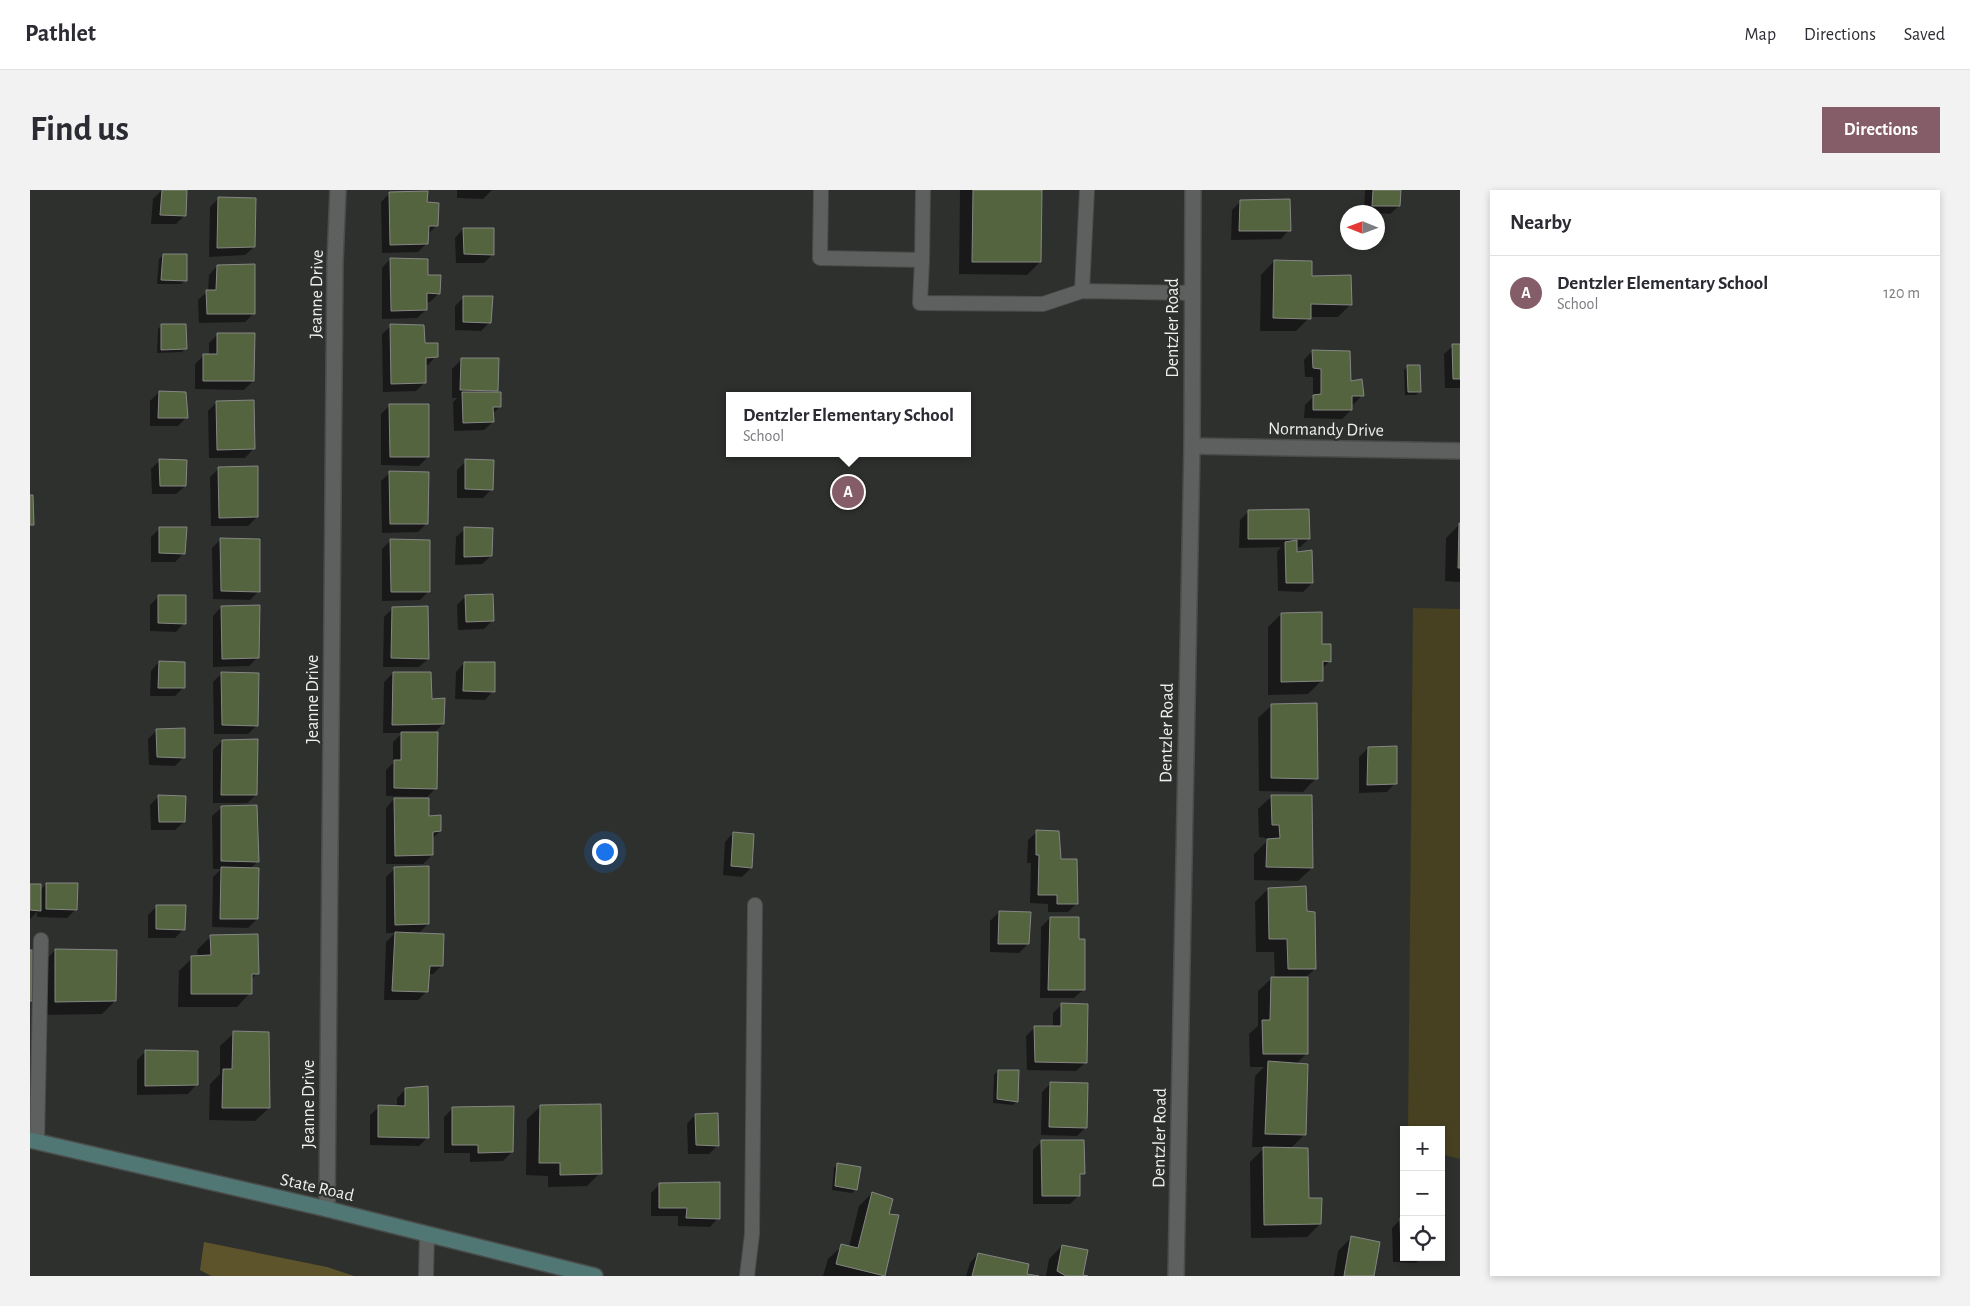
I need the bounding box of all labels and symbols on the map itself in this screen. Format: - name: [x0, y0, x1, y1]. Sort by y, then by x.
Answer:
- north arrow: [1340, 205, 1385, 250]
- street label: Jeanne Drive: [307, 249, 327, 339]
- street label: Dentzler Road: [1164, 278, 1182, 378]
- street label: Normandy Drive: [1268, 420, 1384, 440]
- pin: A: [832, 473, 864, 511]
- street label: Jeanne Drive: [304, 655, 322, 743]
- street label: Dentzler Road: [1157, 683, 1177, 783]
- your location: [592, 839, 618, 865]
- street label: Jeanne Drive: [300, 1060, 318, 1148]
- street label: Dentzler Road: [1150, 1088, 1170, 1188]
- street label: State Road: [278, 1171, 356, 1205]

